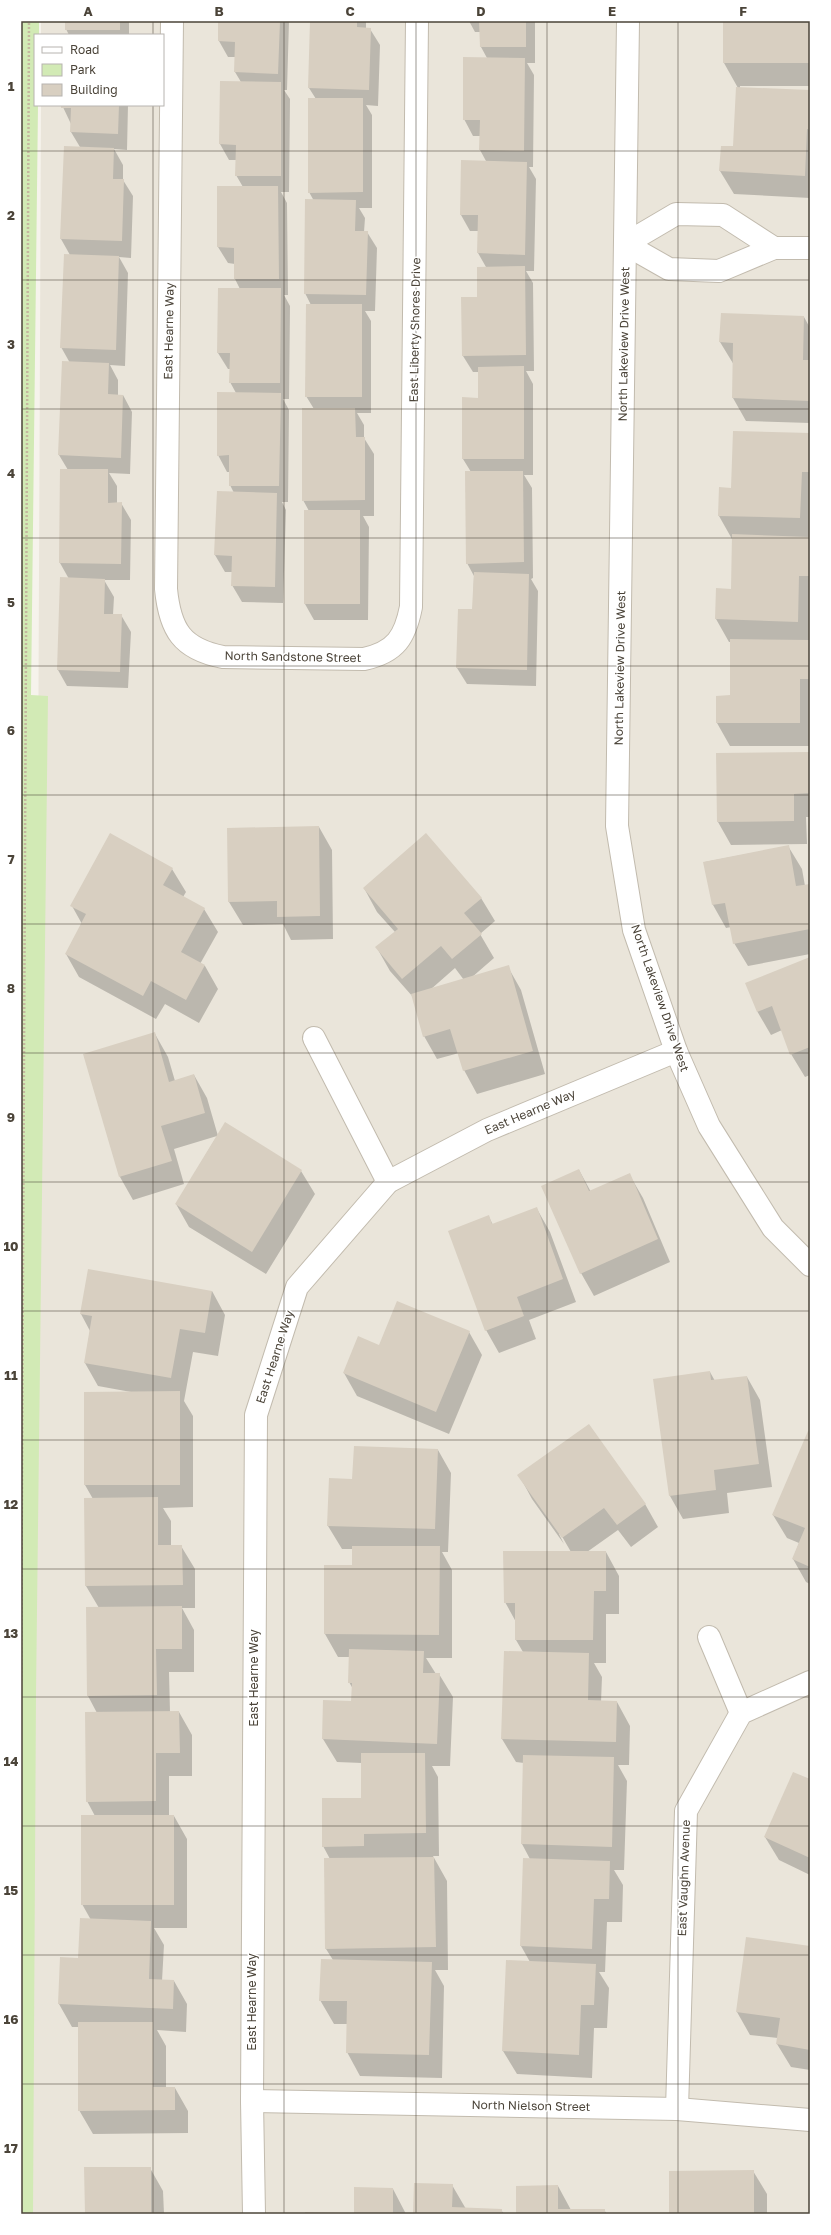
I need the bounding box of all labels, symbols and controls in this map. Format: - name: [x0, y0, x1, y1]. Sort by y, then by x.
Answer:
- text: A: [83, 3, 93, 19]
- text: B: [214, 3, 224, 19]
- text: C: [345, 3, 355, 19]
- text: D: [476, 3, 486, 19]
- text: E: [608, 3, 616, 19]
- text: F: [739, 3, 747, 19]
- legend: [34, 34, 164, 106]
- text: Road: [70, 42, 99, 57]
- text: Park: [70, 62, 96, 77]
- text: 1: [8, 78, 15, 94]
- text: Building: [70, 82, 118, 97]
- text: 2: [7, 207, 15, 223]
- street label: East Liberty Shores Drive: [406, 257, 423, 403]
- street label: North Lakeview Drive West: [615, 266, 632, 422]
- street label: East Hearne Way: [160, 282, 177, 380]
- text: 3: [7, 336, 15, 352]
- text: 4: [7, 465, 15, 481]
- street label: North Lakeview Drive West: [611, 590, 628, 746]
- text: 5: [7, 594, 15, 610]
- street label: North Sandstone Street: [224, 648, 362, 665]
- text: 6: [7, 722, 15, 738]
- text: 7: [7, 851, 15, 867]
- street label: North Lakeview Drive West: [628, 922, 693, 1074]
- text: 8: [7, 980, 15, 996]
- street label: East Hearne Way: [482, 1086, 578, 1137]
- text: 9: [7, 1109, 15, 1125]
- text: 10: [3, 1238, 19, 1254]
- street label: East Hearne Way: [252, 1308, 297, 1405]
- text: 11: [4, 1367, 18, 1383]
- text: 12: [4, 1496, 18, 1512]
- text: 13: [4, 1625, 18, 1641]
- street label: East Hearne Way: [246, 1629, 261, 1727]
- text: 14: [4, 1753, 18, 1769]
- street label: East Vaughn Avenue: [674, 1819, 693, 1937]
- text: 15: [4, 1882, 18, 1898]
- street label: East Hearne Way: [244, 1953, 259, 2051]
- text: 16: [4, 2011, 18, 2027]
- street label: North Nielson Street: [471, 2097, 591, 2114]
- text: 17: [4, 2140, 18, 2156]

